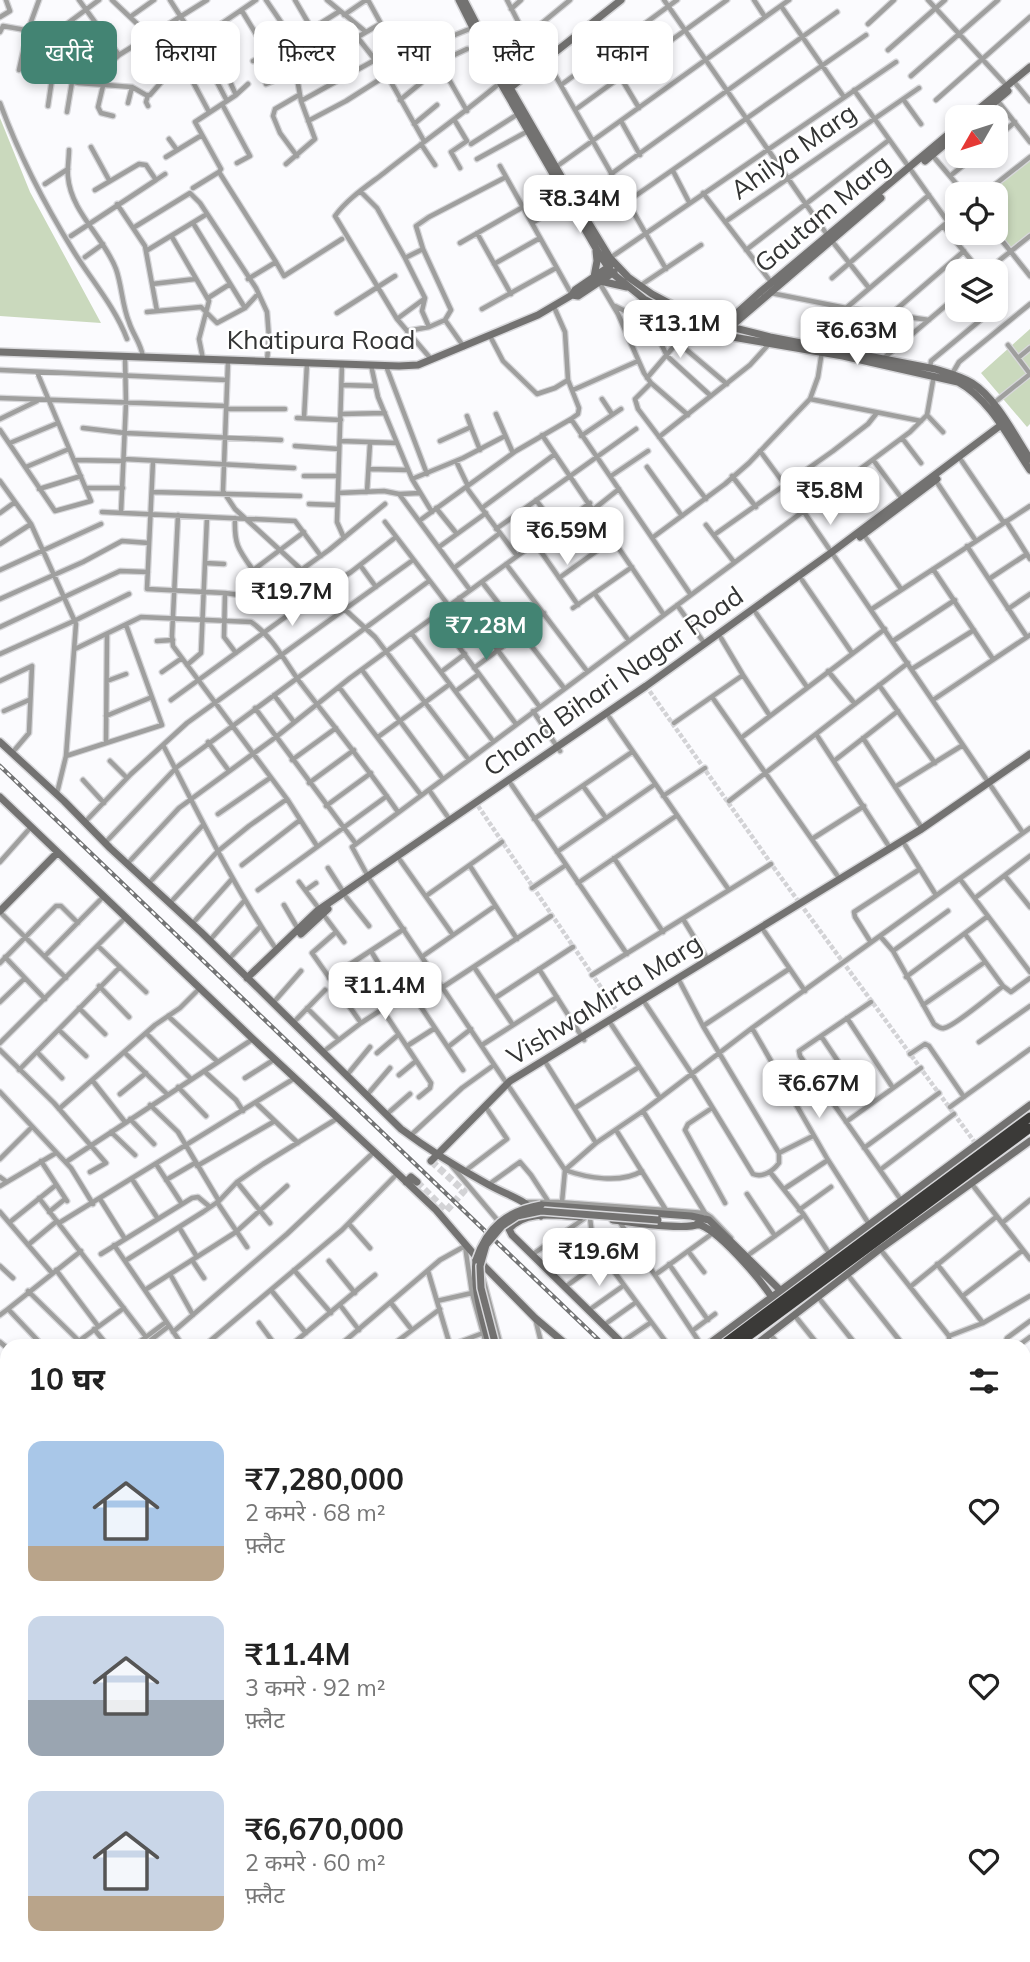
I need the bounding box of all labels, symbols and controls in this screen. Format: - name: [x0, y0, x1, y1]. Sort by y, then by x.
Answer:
- chip: खरीदें: [21, 21, 117, 84]
- chip: किराया: [131, 21, 240, 84]
- chip: फ़िल्टर: [254, 21, 359, 84]
- chip: नया: [373, 21, 455, 84]
- chip: फ़्लैट: [469, 21, 558, 84]
- chip: मकान: [572, 21, 673, 84]
- street label: Ahilya Marg: [724, 96, 862, 206]
- north arrow: [945, 105, 1008, 168]
- map controls: [945, 105, 1008, 322]
- street label: Gautam Marg: [748, 147, 896, 279]
- pin: ₹8.34M: [523, 176, 637, 235]
- button: locate: [945, 182, 1008, 245]
- text: ₹8.34M: [540, 183, 620, 212]
- button: layers: [945, 259, 1008, 322]
- pin: ₹13.1M: [623, 300, 737, 360]
- text: ₹13.1M: [640, 308, 720, 337]
- pin: ₹6.63M: [800, 308, 914, 367]
- text: ₹6.63M: [817, 315, 897, 344]
- street label: Khatipura Road: [227, 323, 415, 356]
- pin: ₹5.8M: [781, 468, 879, 527]
- text: ₹5.8M: [796, 475, 864, 504]
- pin: ₹6.59M: [510, 508, 624, 567]
- text: ₹6.59M: [527, 515, 607, 544]
- pin: ₹19.7M: [235, 568, 349, 628]
- text: ₹19.7M: [252, 576, 332, 605]
- street label: Chand Bihari Nagar Road: [477, 579, 749, 783]
- pin: ₹7.28M: [429, 602, 543, 662]
- text: ₹7.28M: [446, 610, 526, 639]
- street label: VishwaMirta Marg: [501, 926, 707, 1072]
- pin: ₹11.4M: [328, 962, 442, 1022]
- text: ₹11.4M: [345, 970, 425, 999]
- pin: ₹6.67M: [762, 1060, 876, 1120]
- text: ₹6.67M: [779, 1068, 859, 1097]
- pin: ₹19.6M: [542, 1228, 656, 1288]
- text: ₹19.6M: [559, 1236, 639, 1265]
- text: 10 घर: [28, 1360, 105, 1398]
- icon: filters: [965, 1362, 1003, 1400]
- text: ₹7,280,000: [245, 1460, 404, 1498]
- icon: home: [84, 1469, 168, 1553]
- icon: heart: [965, 1492, 1003, 1530]
- text: 2 कमरे · 68 m²: [245, 1498, 385, 1527]
- text: फ़्लैट: [245, 1530, 285, 1559]
- text: ₹11.4M: [245, 1635, 351, 1673]
- icon: home: [84, 1644, 168, 1728]
- icon: heart: [965, 1667, 1003, 1705]
- text: 3 कमरे · 92 m²: [245, 1673, 385, 1702]
- text: फ़्लैट: [245, 1705, 285, 1734]
- text: ₹6,670,000: [245, 1810, 404, 1848]
- icon: home: [84, 1819, 168, 1903]
- icon: heart: [965, 1842, 1003, 1880]
- text: 2 कमरे · 60 m²: [245, 1848, 385, 1877]
- text: फ़्लैट: [245, 1880, 285, 1909]

